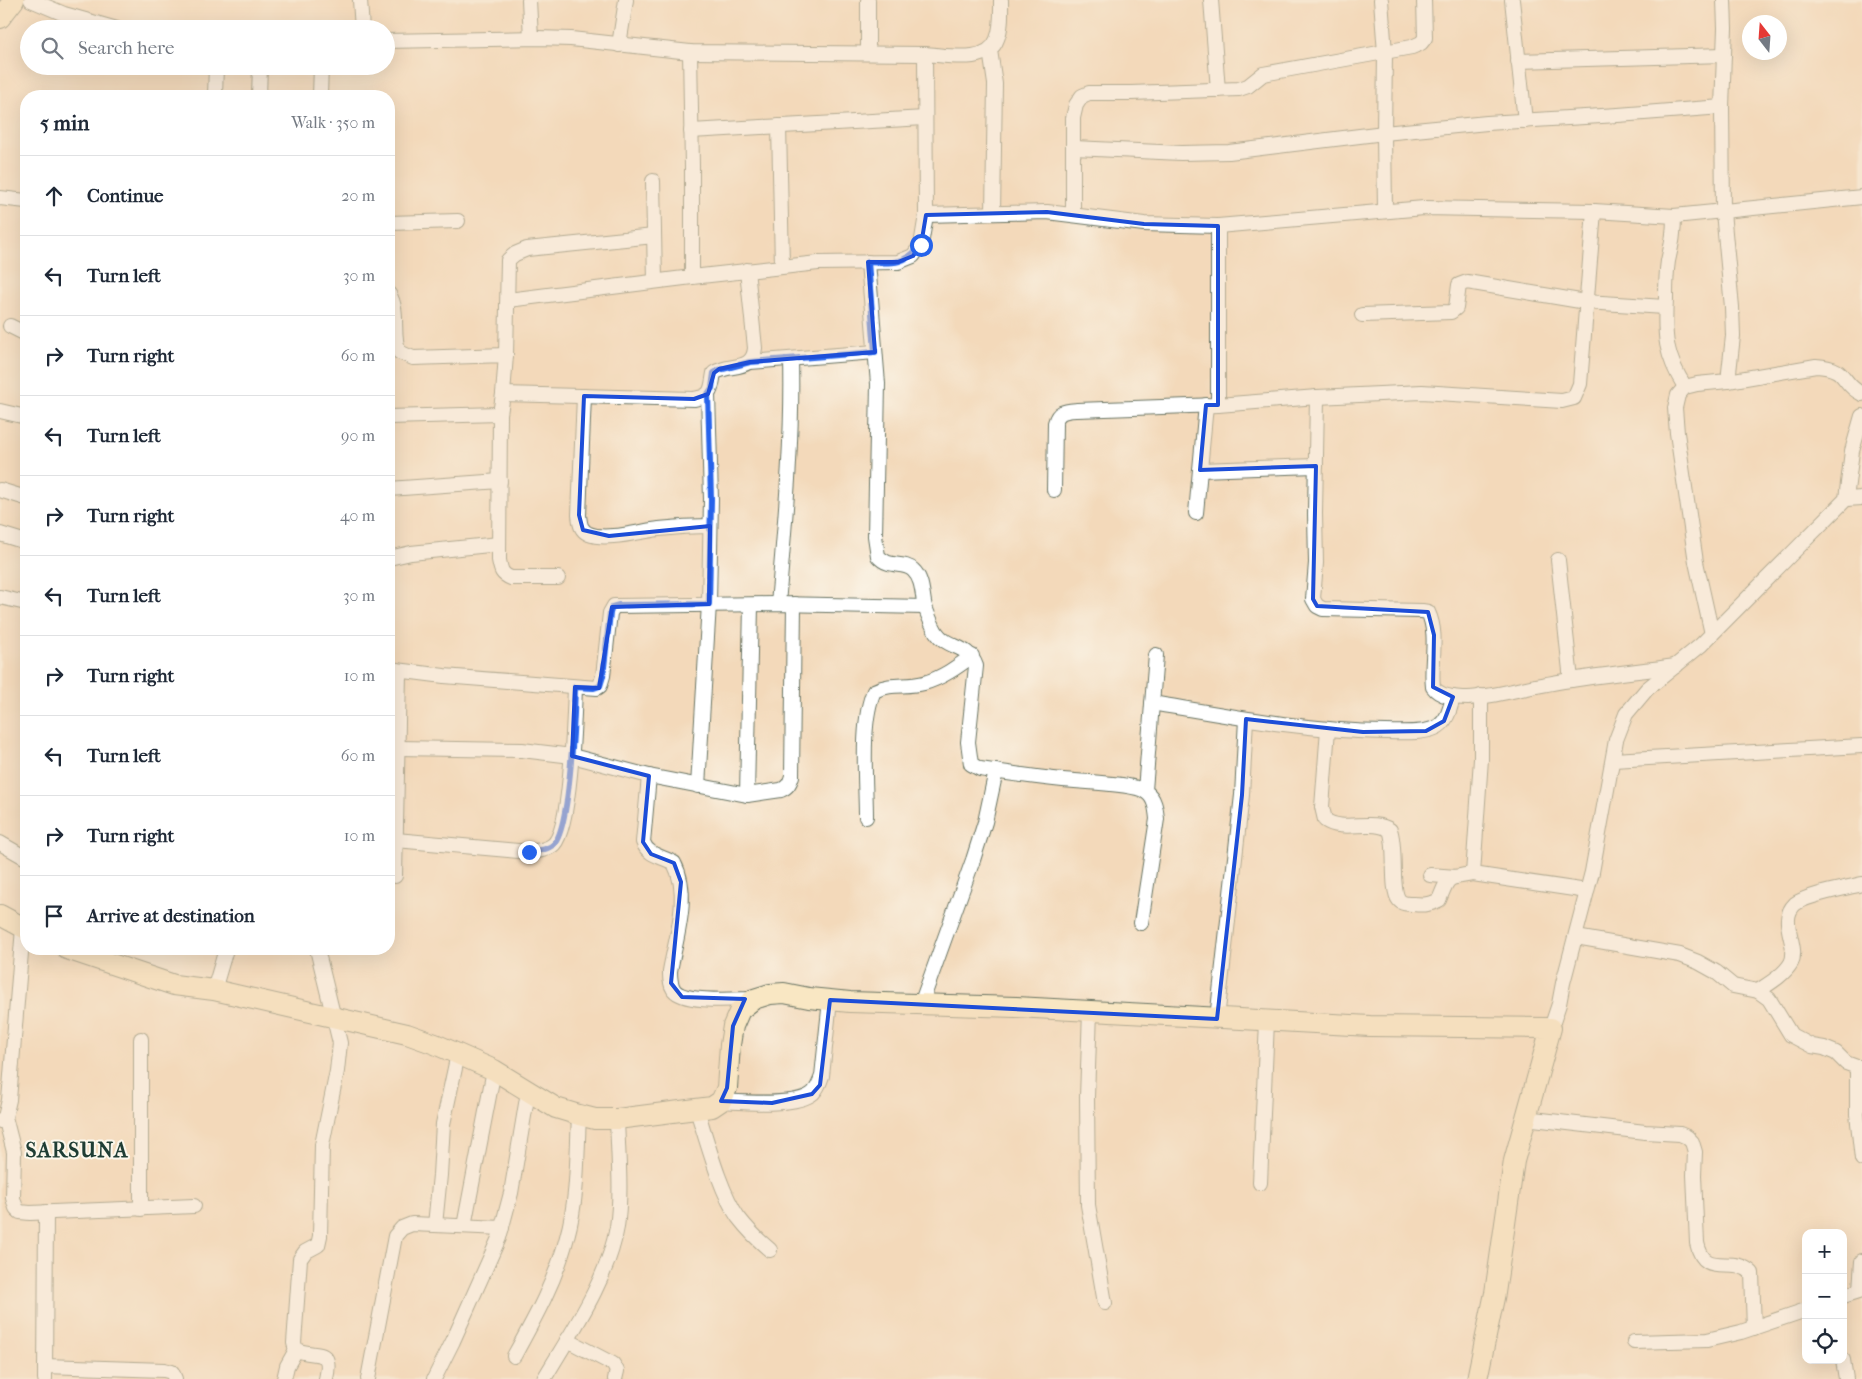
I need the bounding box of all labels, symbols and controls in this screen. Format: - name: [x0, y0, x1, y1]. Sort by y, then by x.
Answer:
- north arrow: [1742, 15, 1787, 60]
- search box: [20, 20, 395, 75]
- icon: search: [38, 34, 66, 62]
- text: Search here: [78, 37, 174, 59]
- text: 5 min: [40, 111, 89, 135]
- text: Walk · 350 m: [291, 113, 375, 132]
- icon: ahead: [40, 182, 68, 210]
- text: Continue: [87, 185, 163, 207]
- text: 20 m: [341, 186, 375, 205]
- route start: [910, 234, 933, 257]
- icon: left: [40, 262, 68, 290]
- text: Turn left: [87, 265, 161, 287]
- text: 30 m: [343, 266, 375, 285]
- icon: right: [40, 342, 68, 370]
- text: Turn right: [87, 345, 174, 367]
- text: 60 m: [341, 346, 375, 365]
- icon: left: [40, 422, 68, 450]
- text: Turn left: [87, 425, 161, 447]
- text: 90 m: [341, 426, 375, 445]
- icon: right: [40, 502, 68, 530]
- text: Turn right: [87, 505, 174, 527]
- text: 40 m: [340, 506, 375, 525]
- icon: left: [40, 582, 68, 610]
- text: Turn left: [87, 585, 161, 607]
- text: 30 m: [343, 586, 375, 605]
- icon: right: [40, 662, 68, 690]
- text: Turn right: [87, 665, 174, 687]
- text: 10 m: [344, 666, 375, 685]
- icon: left: [40, 742, 68, 770]
- text: Turn left: [87, 745, 161, 767]
- text: 60 m: [341, 746, 375, 765]
- icon: right: [40, 822, 68, 850]
- text: Turn right: [87, 825, 174, 847]
- text: 10 m: [344, 826, 375, 845]
- route end: [518, 841, 541, 864]
- icon: arrive: [40, 902, 68, 930]
- text: Arrive at destination: [87, 905, 255, 927]
- district label: SARSUNA: [25, 1138, 129, 1162]
- map controls: [1802, 1229, 1847, 1364]
- button: +: [1802, 1229, 1847, 1274]
- button: −: [1802, 1274, 1847, 1319]
- button: locate: [1802, 1319, 1847, 1364]

